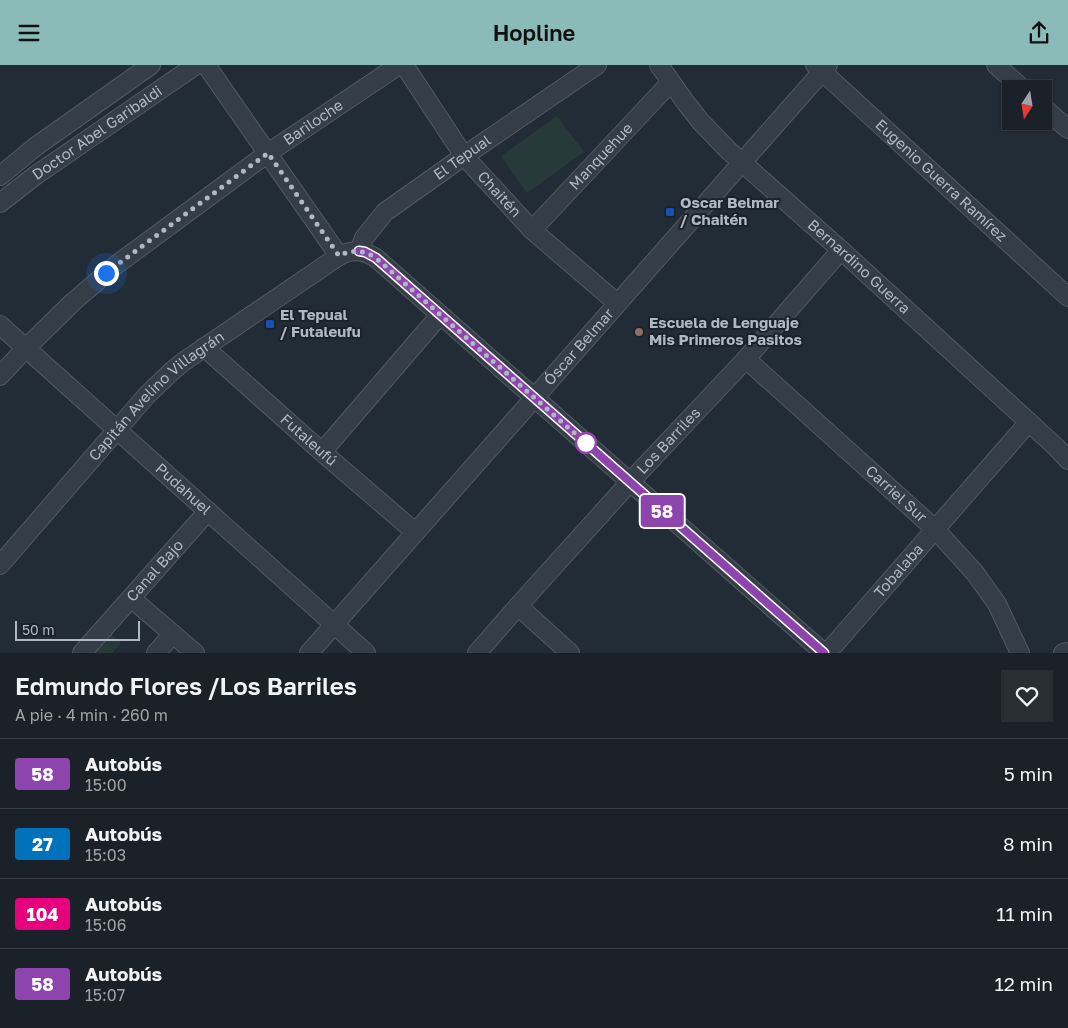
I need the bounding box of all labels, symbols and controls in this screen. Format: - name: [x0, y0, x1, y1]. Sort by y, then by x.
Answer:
- icon: menu: [15, 19, 43, 47]
- text: Hopline: [493, 19, 575, 46]
- icon: share: [1025, 19, 1053, 47]
- north arrow: [1002, 80, 1052, 130]
- map controls: [1002, 80, 1052, 130]
- street label: Doctor Abel Garibaldi: [28, 81, 165, 183]
- street label: Bariloche: [279, 95, 346, 148]
- street label: Eugenio Guerra Ramírez: [872, 115, 1012, 245]
- street label: Manquehue: [565, 118, 636, 193]
- street label: El Tepual: [430, 130, 494, 183]
- street label: Chaitén: [474, 167, 525, 220]
- place label: Oscar Belmar / Chaitén: [680, 193, 779, 228]
- marker: Oscar Belmar / Chaitén: [664, 206, 676, 218]
- street label: Bernardino Guerra: [805, 215, 914, 317]
- your location: [94, 261, 119, 286]
- street label: Óscar Belmar: [540, 304, 617, 389]
- place label: El Tepual / Futaleufu: [280, 305, 361, 340]
- place label: Escuela de Lenguaje Mis Primeros Pasitos: [649, 313, 802, 348]
- marker: El Tepual / Futaleufu: [264, 318, 276, 330]
- marker: Escuela de Lenguaje Mis Primeros Pasitos: [633, 326, 645, 338]
- street label: Capitán Avelino Villagrán: [84, 327, 227, 464]
- street label: Los Barriles: [632, 403, 704, 477]
- street label: Futaleufú: [277, 409, 341, 469]
- unlabelled marker: [575, 432, 597, 454]
- street label: Pudahuel: [152, 459, 216, 518]
- street label: Carriel Sur: [862, 461, 931, 526]
- line badge: 58: [640, 495, 684, 527]
- text: 58: [651, 500, 673, 522]
- street label: Canal Bajo: [122, 535, 186, 605]
- street label: Tobalaba: [870, 540, 926, 601]
- scale bar: [15, 618, 140, 641]
- text: 50 m: [22, 621, 55, 638]
- button: heart: [1001, 670, 1053, 722]
- text: Edmundo Flores /Los Barriles: [15, 671, 357, 700]
- text: A pie · 4 min · 260 m: [15, 705, 168, 725]
- text: Autobús: [85, 752, 162, 775]
- text: 5 min: [1004, 762, 1053, 785]
- text: 58: [31, 763, 54, 785]
- text: 15:00: [85, 775, 127, 795]
- text: Autobús: [85, 822, 162, 845]
- text: 8 min: [1003, 832, 1053, 855]
- text: 27: [32, 833, 53, 855]
- text: 15:03: [85, 845, 126, 865]
- text: Autobús: [85, 892, 162, 915]
- text: 11 min: [996, 902, 1053, 925]
- text: 104: [26, 903, 59, 925]
- text: 15:06: [85, 915, 126, 935]
- text: Autobús: [85, 962, 162, 985]
- text: 12 min: [994, 972, 1053, 995]
- text: 58: [31, 973, 54, 995]
- text: 15:07: [85, 985, 125, 1005]

